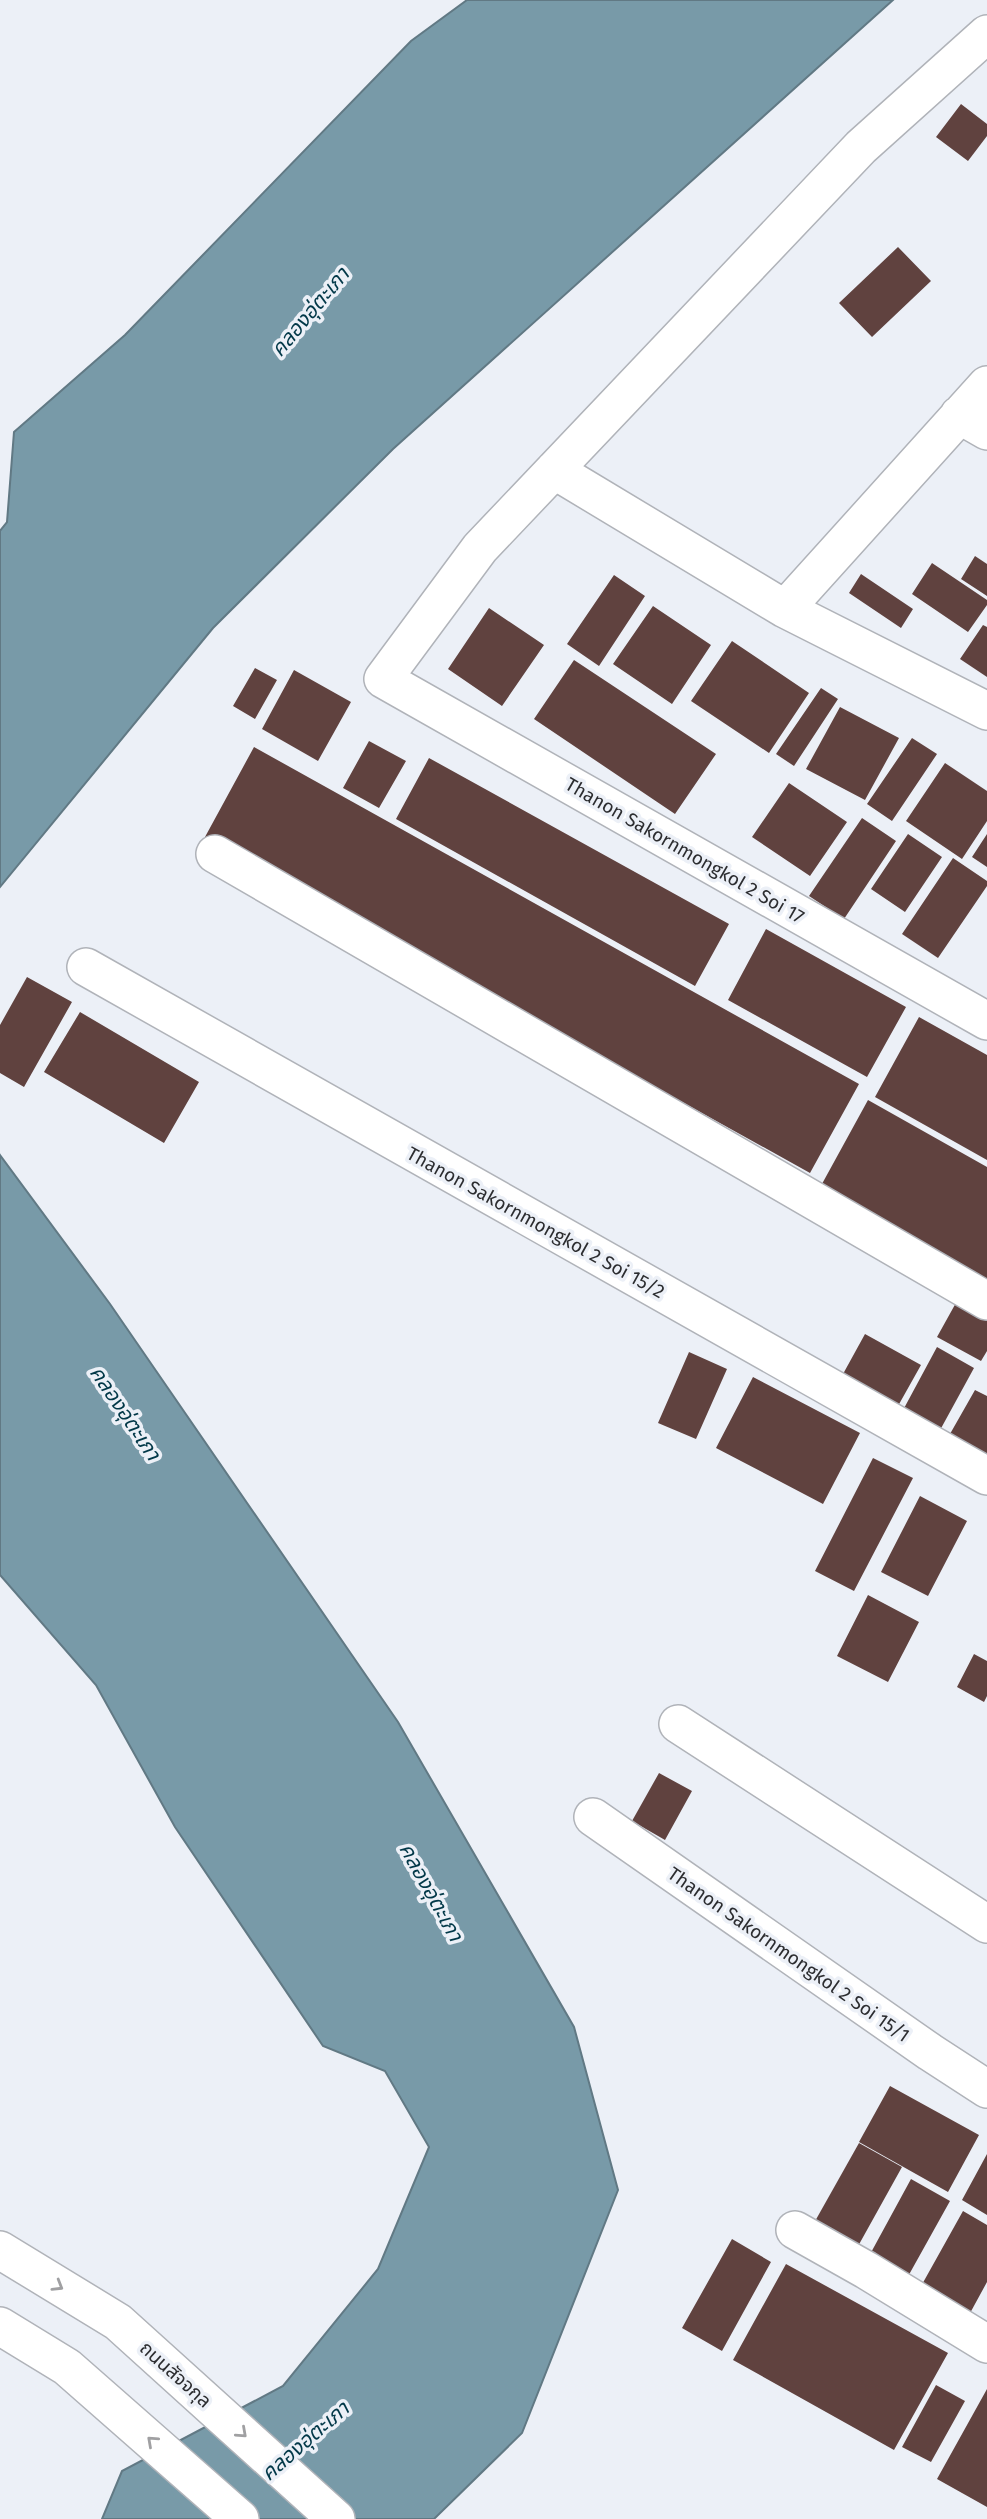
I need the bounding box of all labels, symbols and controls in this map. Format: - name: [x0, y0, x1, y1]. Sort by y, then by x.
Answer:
- water label: คลองอุ่ตะเภา: [265, 261, 356, 362]
- street label: Thanon Sakornmongkol 2 Soi 17: [561, 772, 808, 928]
- street label: Thanon Sakornmongkol 2 Soi 15/2: [403, 1142, 669, 1303]
- water label: คลองอุ่ตะเภา: [84, 1361, 167, 1466]
- water label: คลองอุ่ตะเภา: [393, 1838, 469, 1947]
- street label: Thanon Sakornmongkol 2 Soi 15/1: [663, 1862, 914, 2047]
- one-way arrow: [51, 2278, 64, 2291]
- street label: ถนนสัจจกุล: [135, 2336, 216, 2412]
- water label: คลองอุ่ตะเภา: [256, 2395, 355, 2486]
- one-way arrow: [234, 2425, 247, 2438]
- one-way arrow: [148, 2437, 161, 2449]

